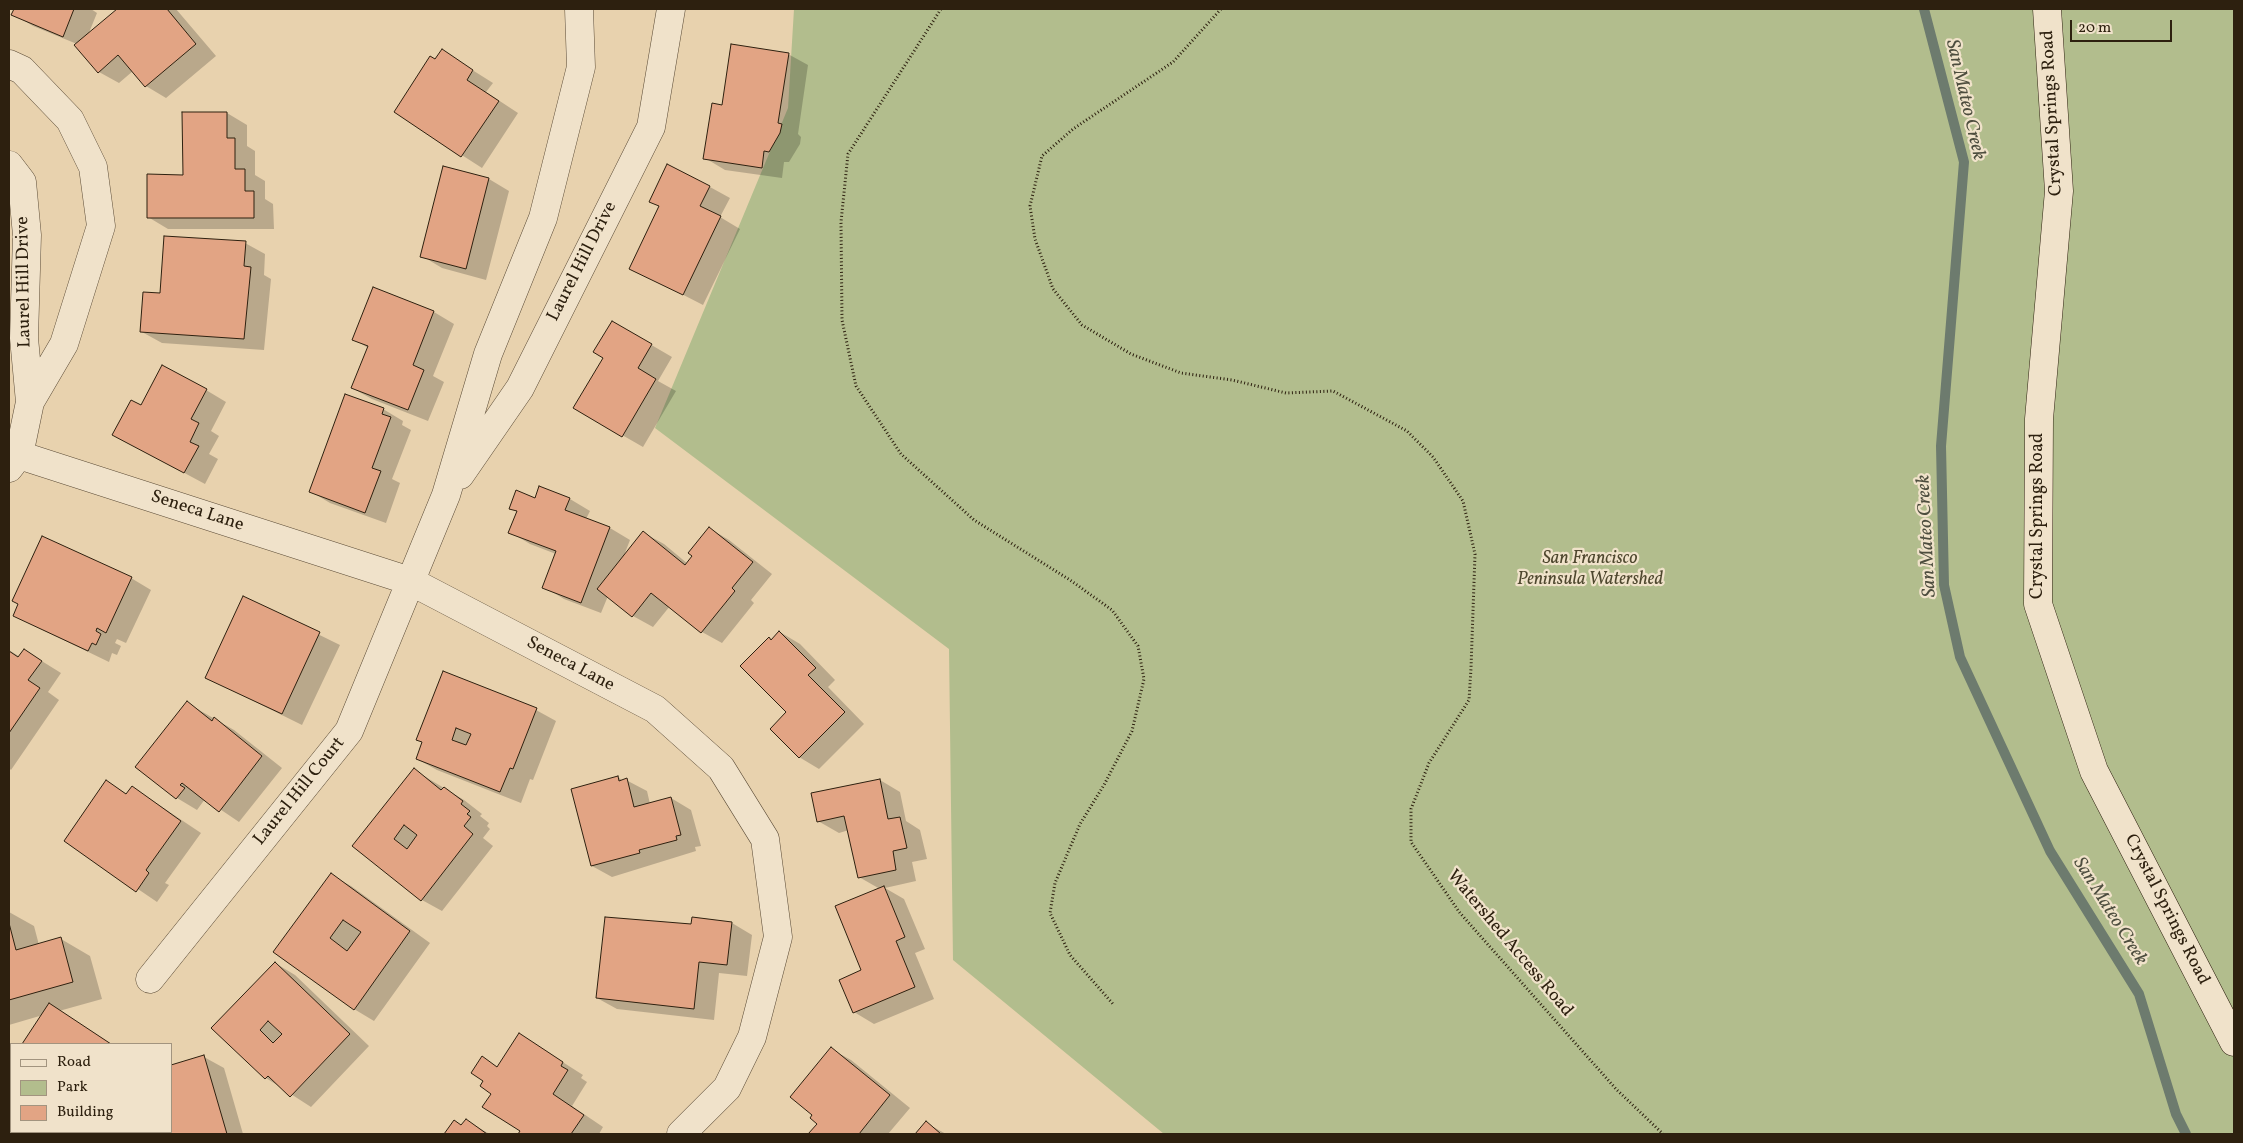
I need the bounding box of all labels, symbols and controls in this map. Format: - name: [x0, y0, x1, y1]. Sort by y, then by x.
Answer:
- scale bar: [2073, 10, 2176, 42]
- text: 20 m: [2078, 18, 2111, 39]
- street label: Crystal Springs Road: [2038, 29, 2068, 197]
- water label: San Mateo Creek: [1939, 38, 1989, 162]
- street label: Laurel Hill Drive: [544, 198, 622, 326]
- street label: Laurel Hill Drive: [13, 216, 37, 348]
- street label: Crystal Springs Road: [2028, 433, 2050, 599]
- water label: San Mateo Creek: [1913, 474, 1943, 598]
- street label: Seneca Lane: [148, 487, 246, 537]
- park label: San Francisco Peninsula Watershed: [1517, 549, 1663, 592]
- street label: Seneca Lane: [522, 633, 618, 697]
- street label: Laurel Hill Court: [250, 734, 350, 850]
- street label: Crystal Springs Road: [2119, 831, 2213, 989]
- water label: San Mateo Creek: [2067, 854, 2151, 970]
- street label: Watershed Access Road: [1441, 866, 1577, 1022]
- legend: [10, 1043, 172, 1133]
- text: Road: [57, 1052, 91, 1073]
- text: Park: [57, 1077, 88, 1098]
- text: Building: [57, 1102, 113, 1123]

